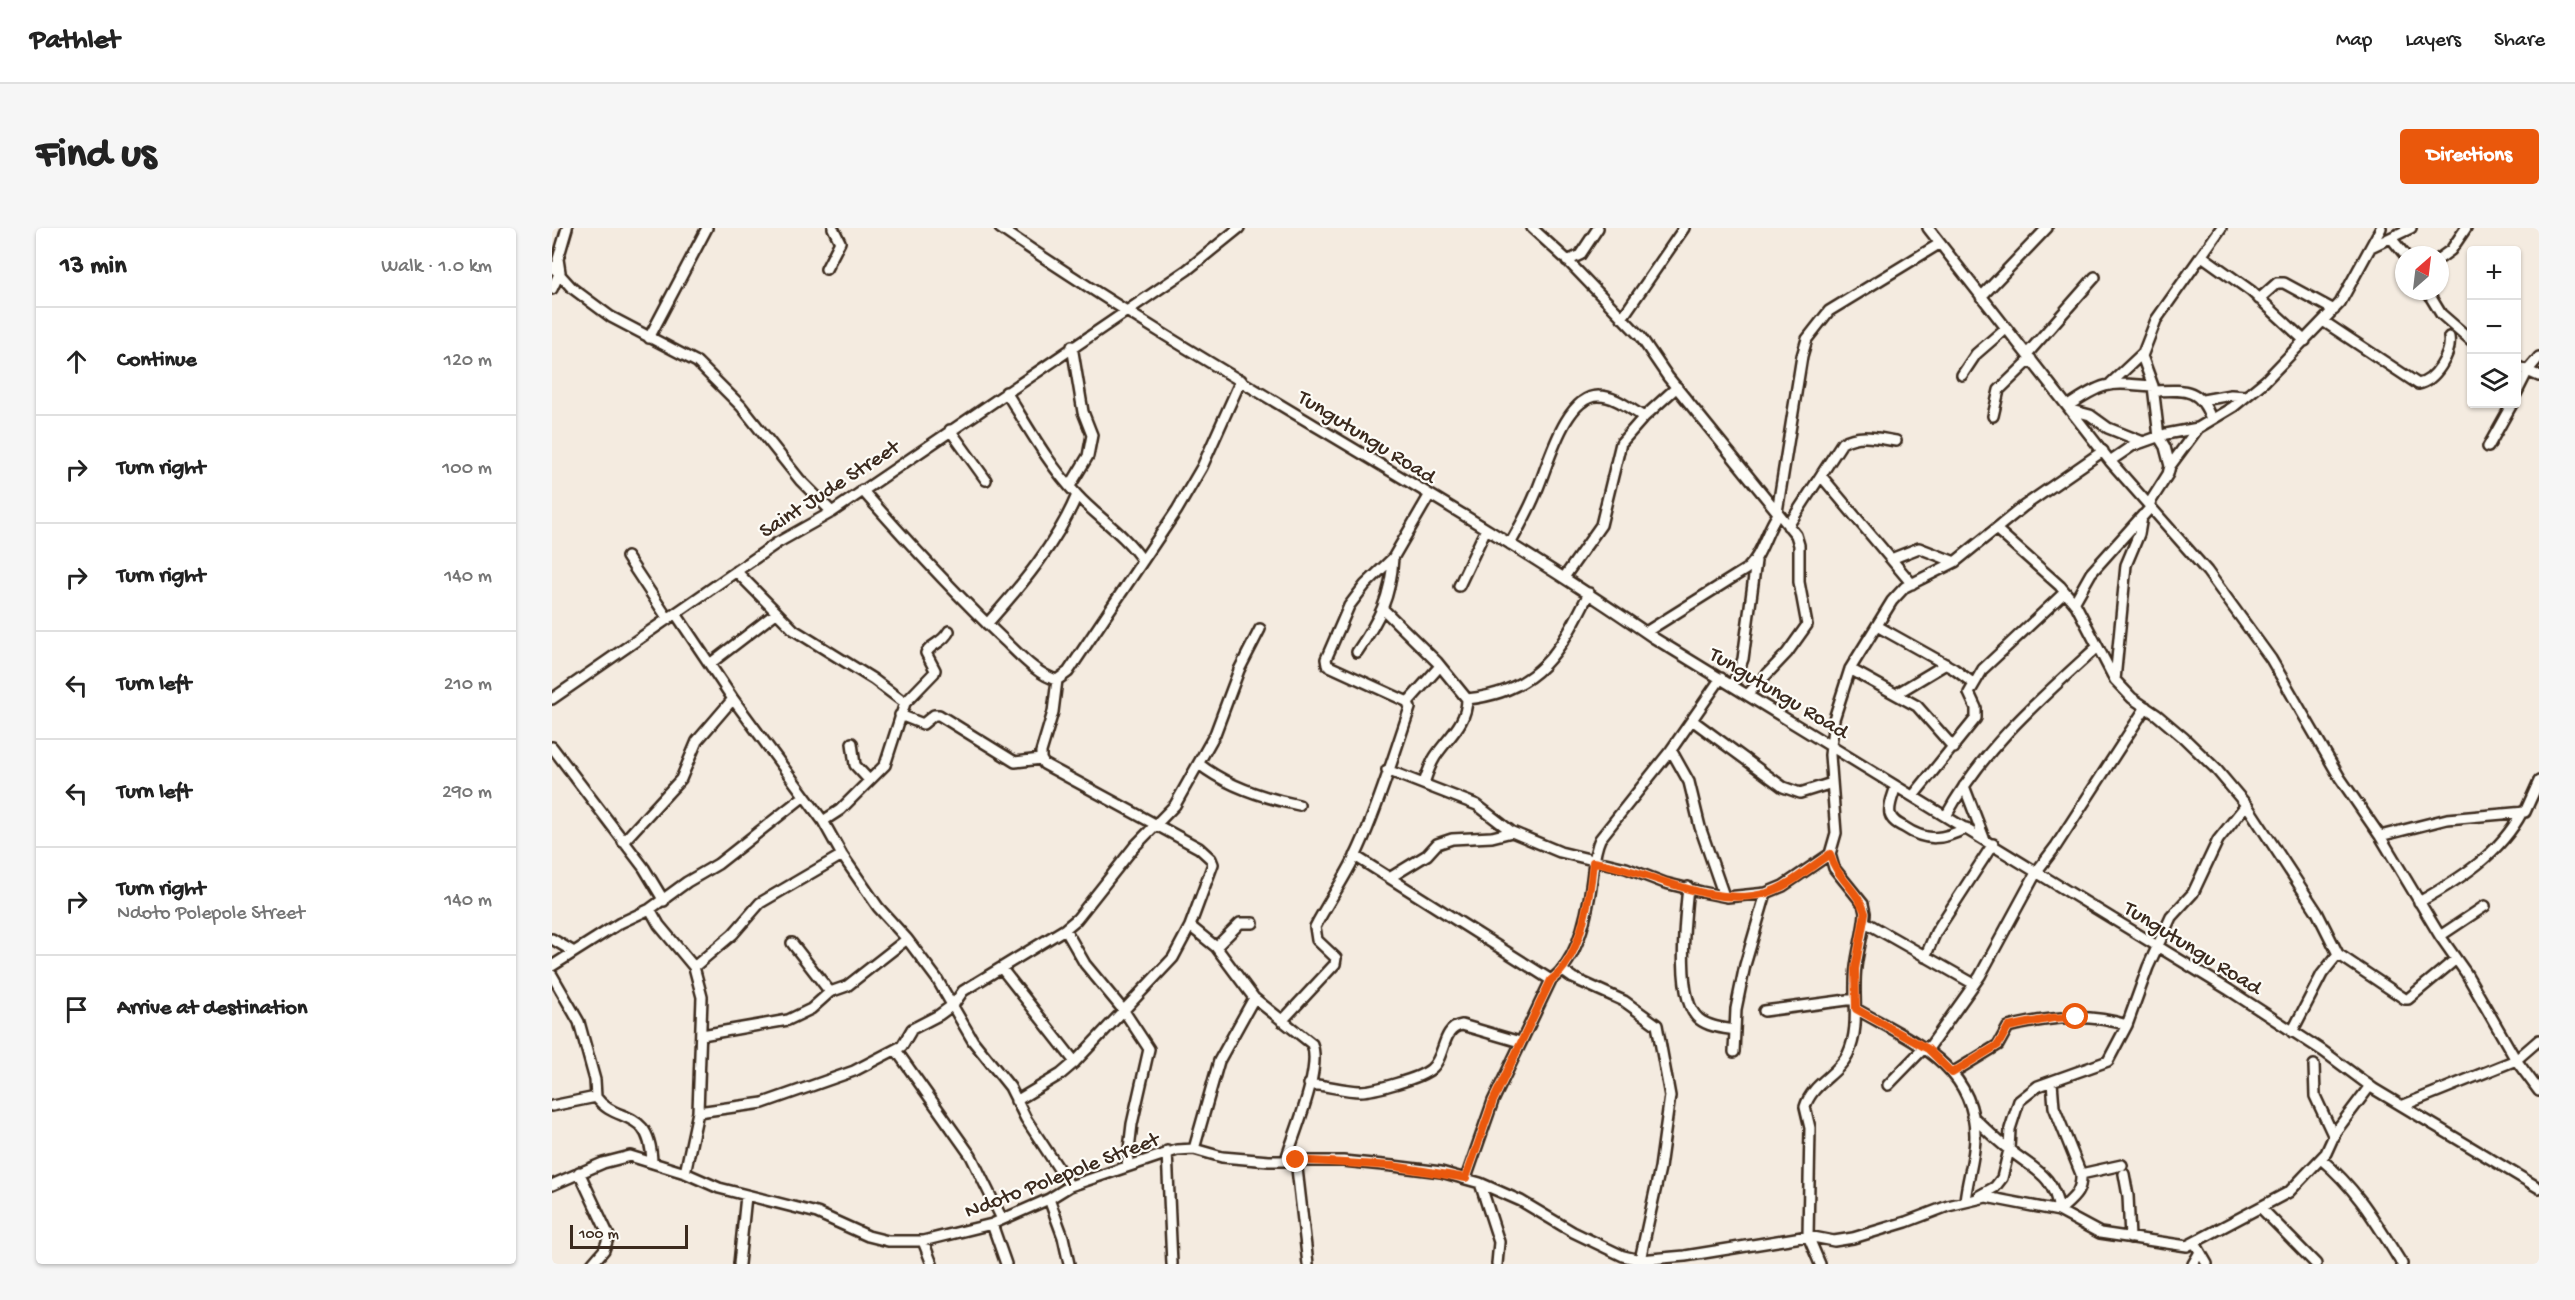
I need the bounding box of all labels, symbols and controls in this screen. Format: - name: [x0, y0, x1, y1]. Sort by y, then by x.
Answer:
- text: Pathlet: [30, 25, 120, 58]
- text: Map: [2336, 29, 2372, 54]
- text: Layers: [2405, 29, 2461, 54]
- text: Share: [2494, 29, 2545, 54]
- button: Directions: [2400, 129, 2539, 184]
- text: Find us: [36, 132, 156, 181]
- north arrow: [2395, 246, 2449, 300]
- map controls: [2467, 246, 2521, 408]
- button: +: [2467, 246, 2521, 300]
- text: 13 min: [60, 252, 127, 283]
- text: Walk · 1.0 km: [381, 256, 492, 279]
- button: −: [2467, 300, 2521, 354]
- icon: ahead: [60, 345, 93, 378]
- text: Continue: [117, 348, 197, 374]
- text: 120 m: [444, 350, 492, 373]
- button: layers: [2467, 354, 2521, 408]
- street label: Tungutungu Road: [1290, 384, 1442, 492]
- street label: Saint Jude Street: [755, 434, 907, 545]
- icon: right: [60, 453, 93, 486]
- text: Turn right: [117, 456, 205, 482]
- text: 100 m: [442, 458, 492, 481]
- icon: right: [60, 561, 93, 594]
- text: Turn right: [117, 564, 205, 590]
- text: 140 m: [444, 566, 492, 589]
- street label: Tungutungu Road: [1702, 642, 1854, 747]
- icon: left: [60, 669, 93, 702]
- text: Turn left: [117, 672, 191, 698]
- text: 210 m: [444, 674, 492, 697]
- icon: left: [60, 777, 93, 810]
- text: Turn left: [117, 780, 191, 806]
- text: 290 m: [442, 782, 492, 805]
- text: Turn right: [117, 877, 205, 903]
- icon: right: [60, 885, 93, 918]
- text: 140 m: [444, 890, 492, 913]
- street label: Tungutungu Road: [2116, 895, 2268, 1003]
- text: Ndoto Polepole Street: [117, 903, 305, 926]
- icon: arrive: [60, 993, 93, 1026]
- text: Arrive at destination: [117, 996, 307, 1022]
- route start: [2062, 1003, 2088, 1029]
- street label: Ndoto Polepole Street: [961, 1127, 1165, 1226]
- route end: [1282, 1146, 1308, 1172]
- scale bar: [570, 1222, 688, 1250]
- text: 100 m: [579, 1226, 619, 1245]

